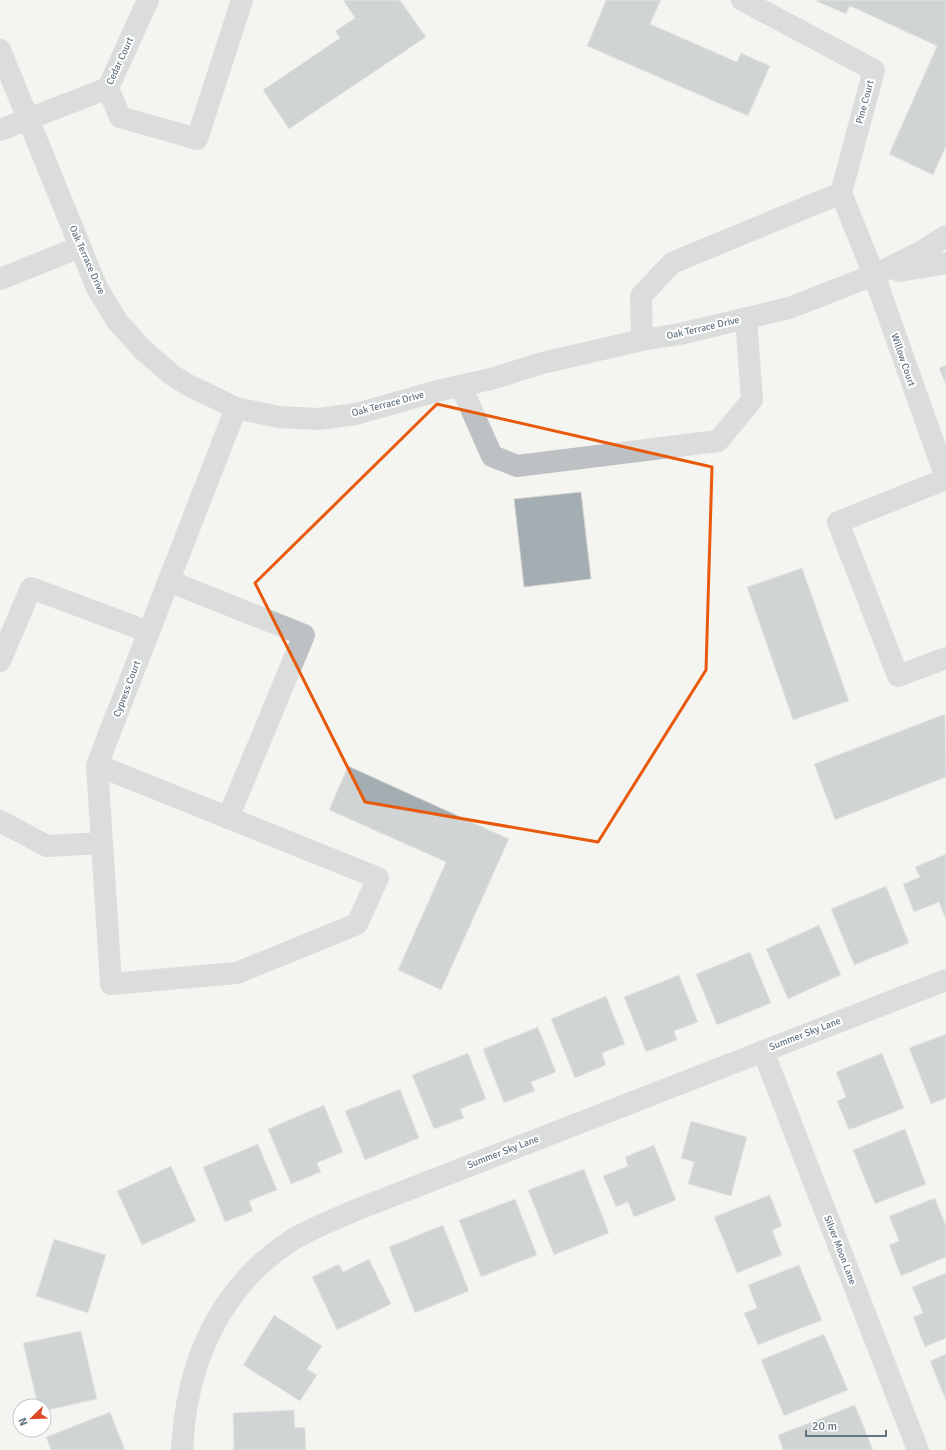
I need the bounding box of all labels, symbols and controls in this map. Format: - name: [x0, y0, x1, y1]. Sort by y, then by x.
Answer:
- street label: Cedar Court: [104, 35, 136, 87]
- street label: Pine Court: [853, 78, 877, 125]
- street label: Oak Terrace Drive: [66, 224, 108, 296]
- street label: Oak Terrace Drive: [665, 314, 741, 342]
- street label: Willow Court: [888, 332, 918, 389]
- street label: Oak Terrace Drive: [351, 389, 425, 419]
- street label: Cypress Court: [111, 659, 143, 719]
- street label: Summer Sky Lane: [767, 1015, 843, 1053]
- street label: Summer Sky Lane: [465, 1133, 541, 1171]
- street label: Silver Moon Lane: [821, 1214, 859, 1286]
- north arrow: [12, 1398, 52, 1438]
- scale bar: [806, 1412, 886, 1438]
- text: N: [16, 1416, 31, 1428]
- text: 20 m: [812, 1419, 837, 1434]

